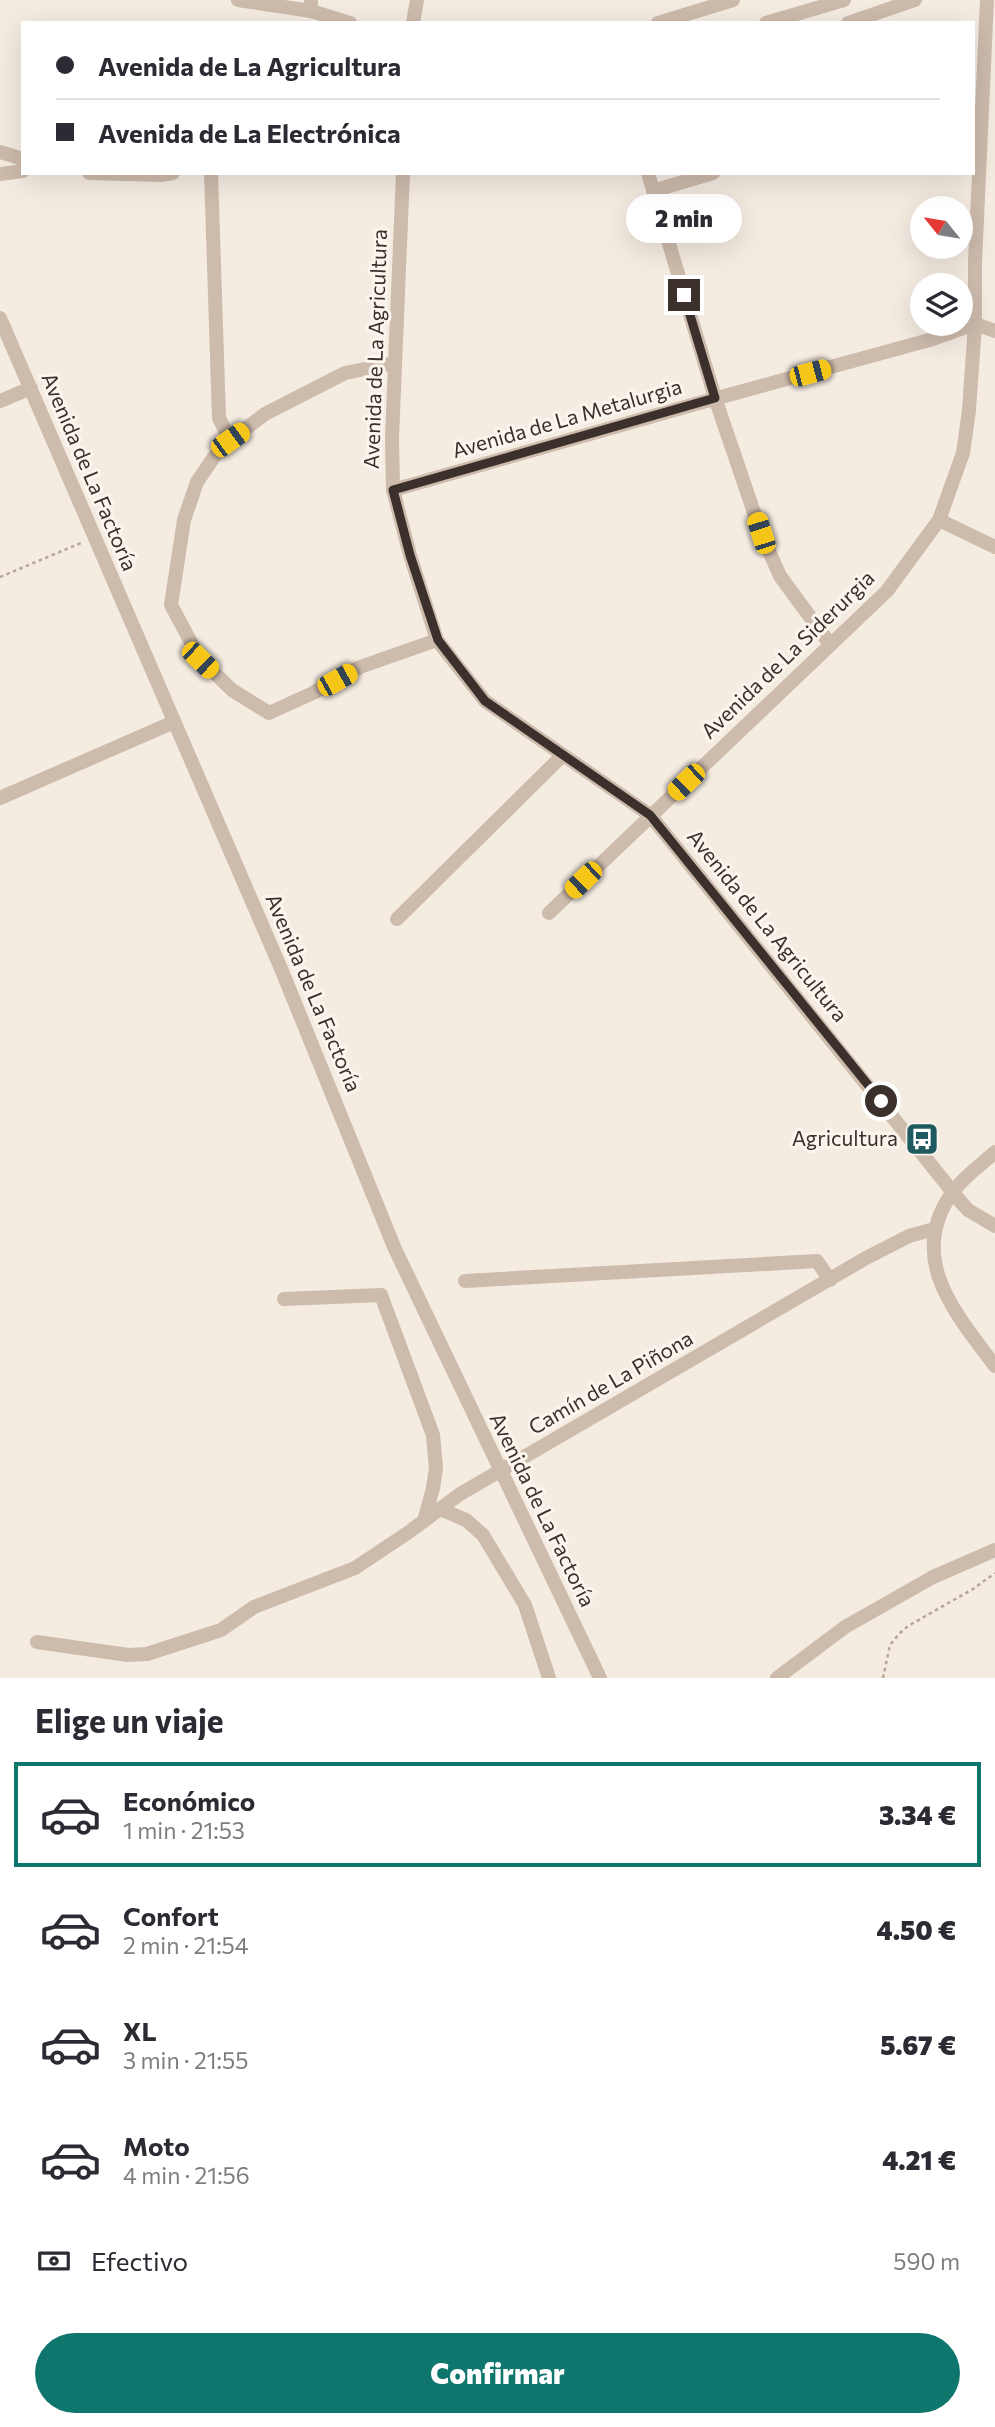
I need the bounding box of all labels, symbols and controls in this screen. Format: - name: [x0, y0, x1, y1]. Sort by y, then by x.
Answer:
- text: Avenida de La Agricultura: [98, 50, 401, 81]
- text: Avenida de La Electrónica: [98, 117, 401, 148]
- callout: 2 min: [626, 194, 742, 243]
- north arrow: [910, 196, 973, 259]
- map controls: [910, 196, 973, 336]
- text: 2 min: [655, 204, 713, 232]
- street label: Avenida de La Agricultura: [358, 229, 391, 469]
- button: layers: [910, 273, 973, 336]
- route end: [668, 279, 700, 311]
- car: [787, 357, 834, 389]
- street label: Avenida de La Factoría: [37, 369, 143, 574]
- street label: Avenida de La Metalurgia: [449, 373, 684, 462]
- car: [207, 419, 254, 461]
- car: [745, 510, 778, 556]
- street label: Avenida de La Siderurgia: [695, 565, 879, 743]
- car: [178, 638, 223, 682]
- car: [314, 661, 361, 699]
- car: [664, 760, 709, 804]
- street label: Avenida de La Agricultura: [683, 824, 853, 1026]
- car: [561, 858, 606, 902]
- street label: Avenida de La Factoría: [261, 890, 367, 1095]
- route start: [865, 1085, 897, 1117]
- bus stop icon: Agricultura: [903, 1120, 941, 1158]
- place label: Agricultura: [792, 1125, 898, 1150]
- street label: Camín de La Piñona: [524, 1324, 697, 1439]
- street label: Avenida de La Factoría: [485, 1408, 601, 1610]
- text: Elige un viaje: [35, 1700, 224, 1740]
- icon: car: [39, 1783, 102, 1846]
- text: Económico: [123, 1785, 255, 1816]
- text: 3.34 €: [879, 1799, 956, 1830]
- text: 1 min · 21:53: [123, 1816, 245, 1844]
- icon: car: [39, 1898, 102, 1961]
- text: Confort: [123, 1900, 219, 1931]
- text: 4.50 €: [877, 1914, 956, 1945]
- text: 2 min · 21:54: [123, 1931, 249, 1959]
- icon: car: [39, 2013, 102, 2076]
- text: XL: [123, 2015, 157, 2046]
- text: 5.67 €: [880, 2029, 956, 2060]
- text: 3 min · 21:55: [123, 2046, 248, 2074]
- icon: car: [39, 2128, 102, 2191]
- text: Moto: [123, 2130, 190, 2161]
- text: 4.21 €: [882, 2144, 956, 2175]
- text: 4 min · 21:56: [123, 2161, 250, 2189]
- icon: cash: [35, 2242, 73, 2280]
- text: Efectivo: [91, 2245, 188, 2276]
- text: 590 m: [893, 2247, 960, 2275]
- button: Confirmar: [35, 2333, 960, 2413]

